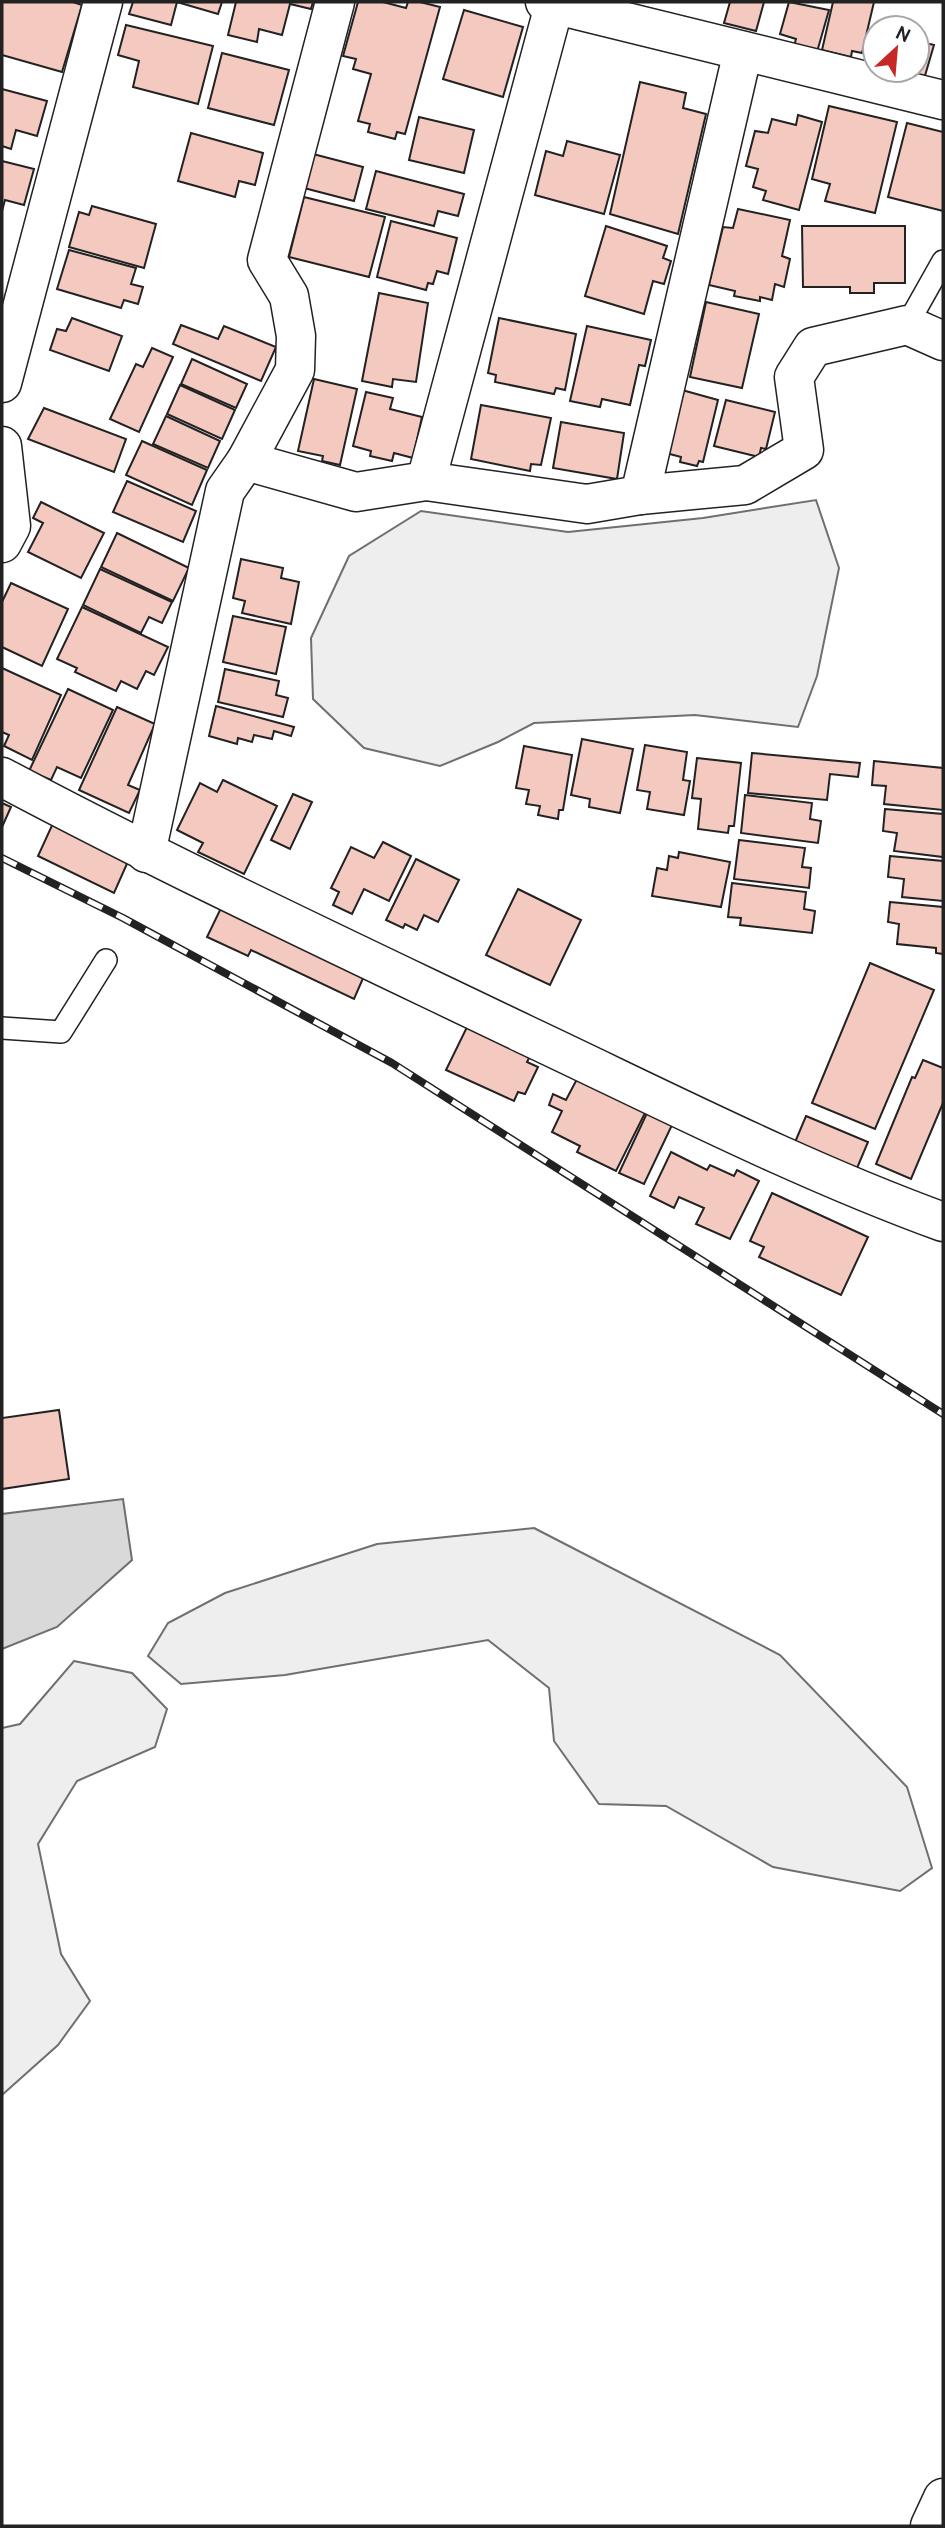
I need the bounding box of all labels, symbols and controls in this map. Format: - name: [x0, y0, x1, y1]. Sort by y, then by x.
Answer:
- north arrow: [861, 14, 931, 84]
- text: N: [892, 21, 914, 47]

